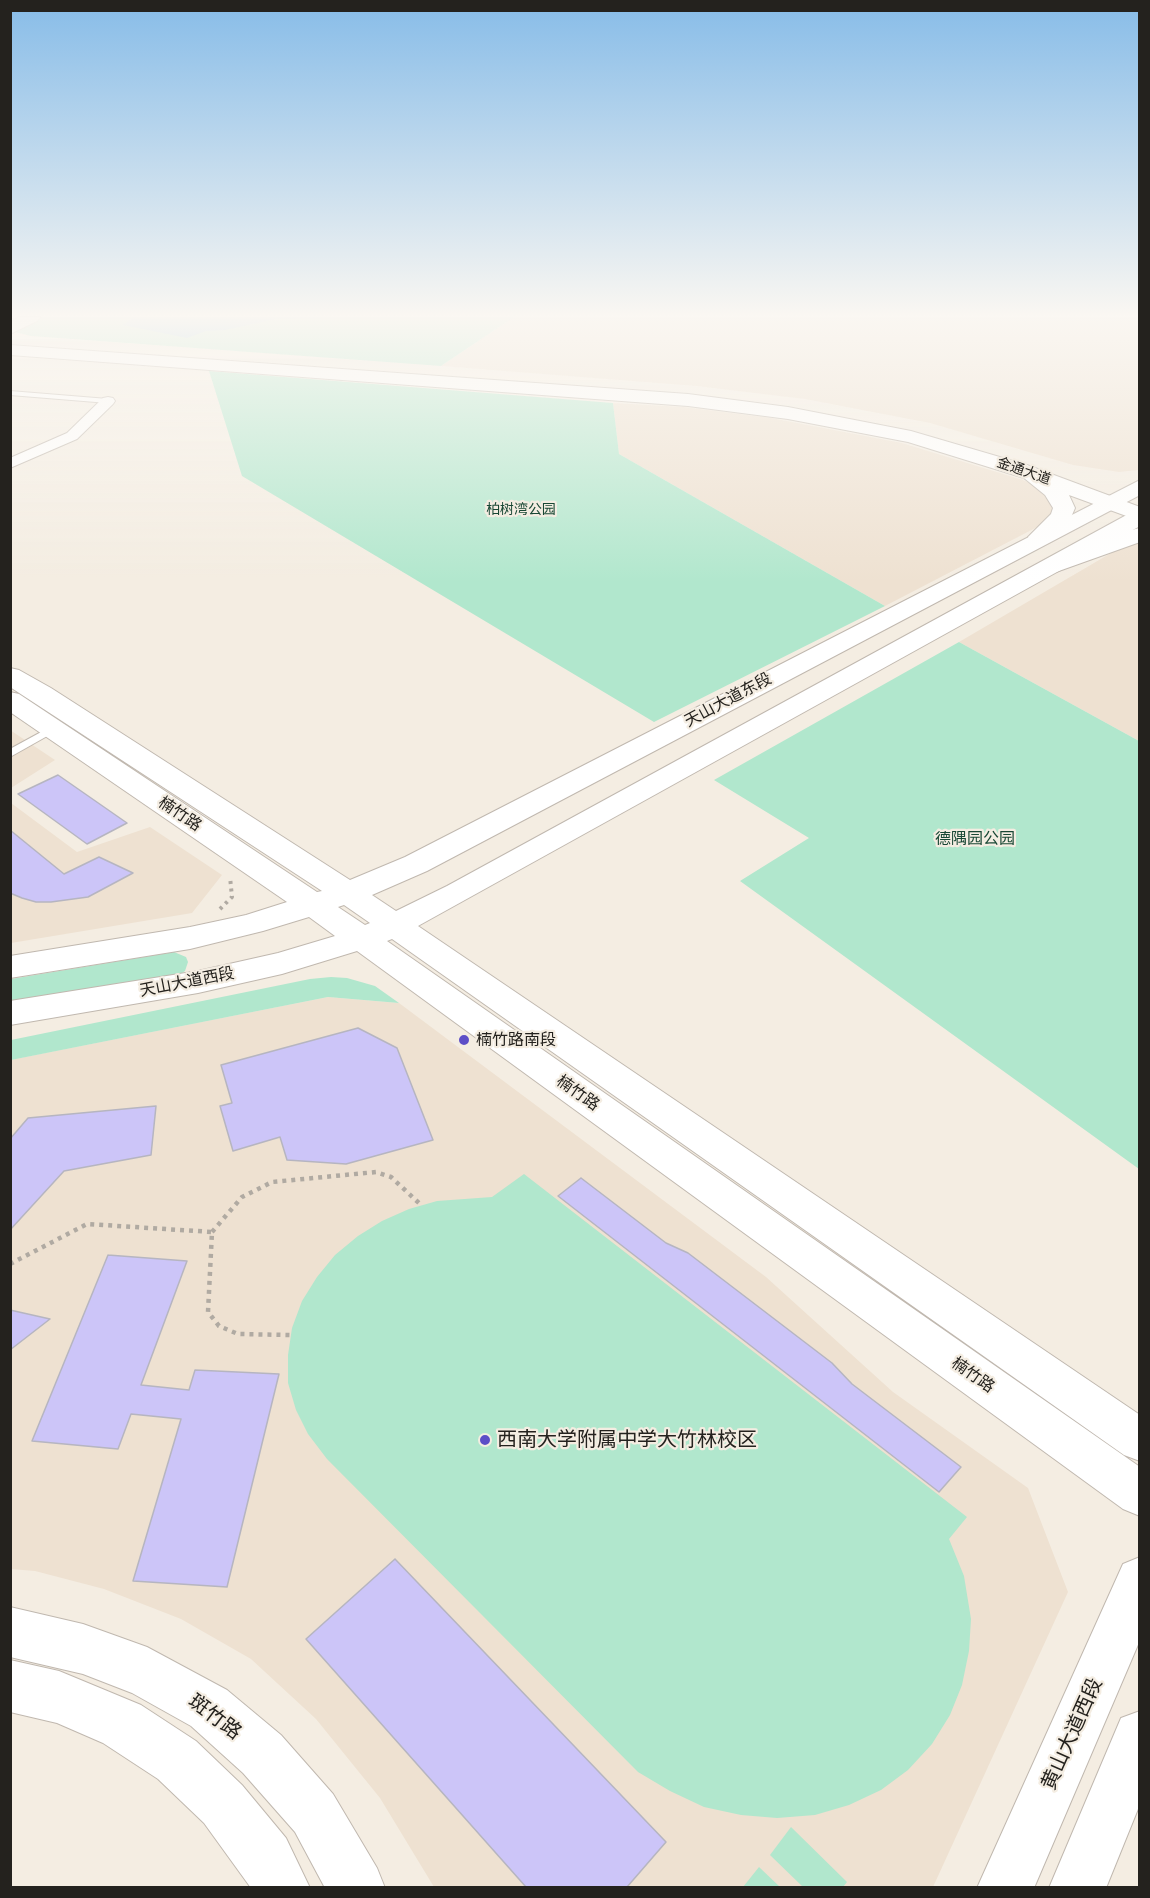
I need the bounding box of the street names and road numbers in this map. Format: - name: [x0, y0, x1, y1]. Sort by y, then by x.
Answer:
- street label: 金通大道: [995, 454, 1053, 488]
- street label: 天山大道东段: [681, 669, 775, 731]
- street label: 楠竹路: [155, 793, 205, 835]
- street label: 天山大道西段: [138, 963, 236, 1001]
- street label: 楠竹路: [553, 1071, 603, 1115]
- street label: 楠竹路: [948, 1353, 998, 1397]
- street label: 黄山大道西段: [1037, 1674, 1107, 1794]
- street label: 斑竹路: [184, 1689, 246, 1745]

